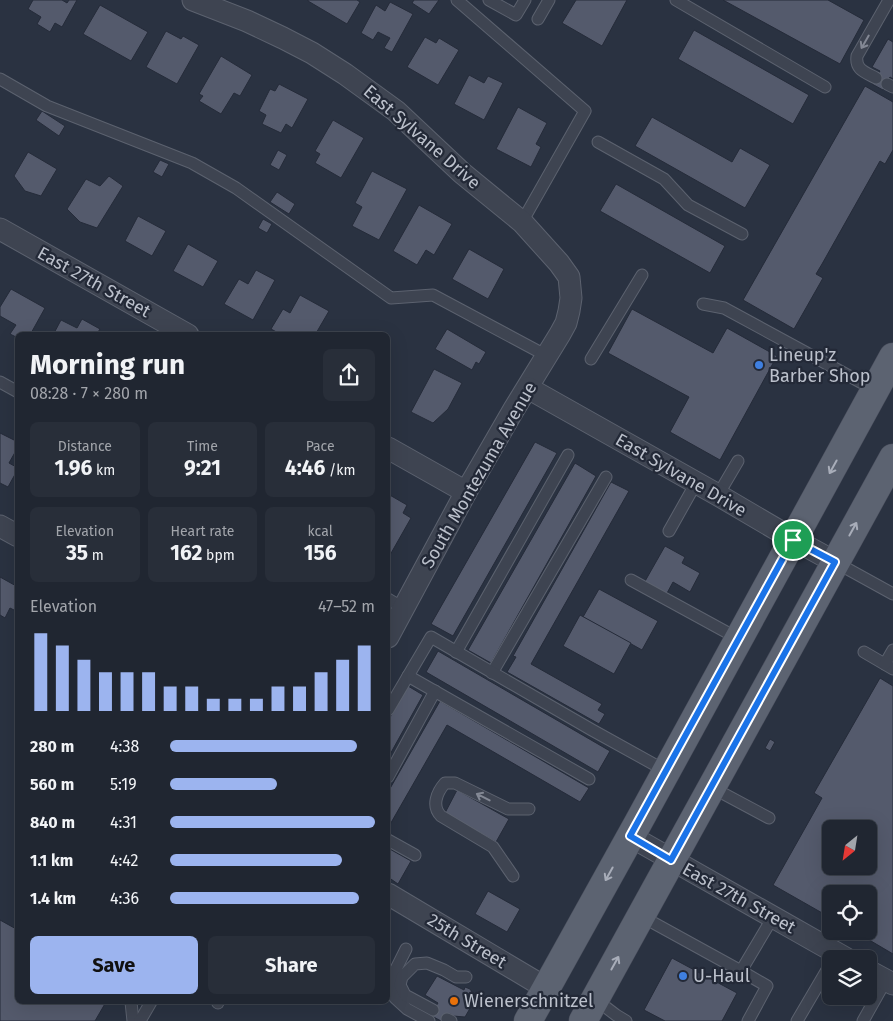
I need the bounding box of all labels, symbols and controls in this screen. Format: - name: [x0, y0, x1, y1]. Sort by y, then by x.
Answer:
- one-way arrow: [860, 35, 870, 50]
- street label: East Sylvane Drive: [359, 80, 485, 194]
- street label: East 27th Street: [34, 242, 155, 322]
- place label: Lineup'z Barber Shop: [769, 344, 870, 387]
- text: Morning run: [30, 348, 185, 381]
- button: share: [323, 349, 375, 401]
- marker: Lineup'z Barber Shop: [753, 359, 765, 371]
- street label: South Montezuma Avenue: [417, 378, 541, 572]
- text: 08:28 · 7 × 280 m: [30, 384, 148, 403]
- street label: East Sylvane Drive: [611, 428, 751, 522]
- text: Distance: [58, 438, 112, 455]
- text: Time: [187, 438, 218, 455]
- text: Pace: [306, 438, 335, 455]
- text: 1.96: [54, 455, 92, 481]
- text: 9:21: [184, 455, 221, 481]
- text: 4:46: [285, 455, 325, 481]
- one-way arrow: [828, 459, 837, 474]
- text: km: [92, 462, 115, 479]
- text: /km: [325, 462, 355, 479]
- pin: [772, 519, 814, 561]
- text: Elevation: [55, 523, 114, 540]
- text: Heart rate: [171, 523, 234, 540]
- text: kcal: [308, 523, 333, 540]
- one-way arrow: [849, 523, 859, 537]
- icon: arrive: [779, 526, 807, 554]
- text: 35: [66, 540, 88, 566]
- text: 162: [170, 540, 202, 566]
- text: 156: [304, 540, 337, 566]
- text: m: [88, 547, 104, 564]
- text: bpm: [202, 547, 235, 564]
- text: Elevation: [30, 597, 97, 616]
- text: 47–52 m: [318, 597, 375, 616]
- text: 280 m: [30, 737, 74, 756]
- text: 4:38: [110, 737, 139, 756]
- text: 560 m: [30, 775, 74, 794]
- text: 5:19: [110, 775, 137, 794]
- one-way arrow: [476, 792, 491, 801]
- text: 840 m: [30, 813, 75, 832]
- text: 4:31: [110, 813, 137, 832]
- north arrow: [822, 820, 878, 875]
- map controls: [822, 820, 877, 1005]
- text: 1.1 km: [30, 851, 73, 870]
- text: 4:42: [110, 851, 138, 870]
- street label: East 27th Street: [679, 858, 800, 938]
- one-way arrow: [604, 866, 614, 880]
- button: locate: [822, 885, 877, 940]
- text: 1.4 km: [30, 889, 76, 908]
- text: 4:36: [110, 889, 139, 908]
- street label: 25th Street: [423, 909, 511, 973]
- button: Save: [30, 936, 198, 994]
- button: Share: [208, 936, 375, 994]
- button: layers: [822, 950, 877, 1005]
- one-way arrow: [611, 956, 620, 971]
- place label: U-Haul: [693, 965, 750, 987]
- marker: U-Haul: [677, 970, 689, 982]
- place label: Wienerschnitzel: [464, 990, 593, 1012]
- marker: Wienerschnitzel: [448, 995, 460, 1007]

